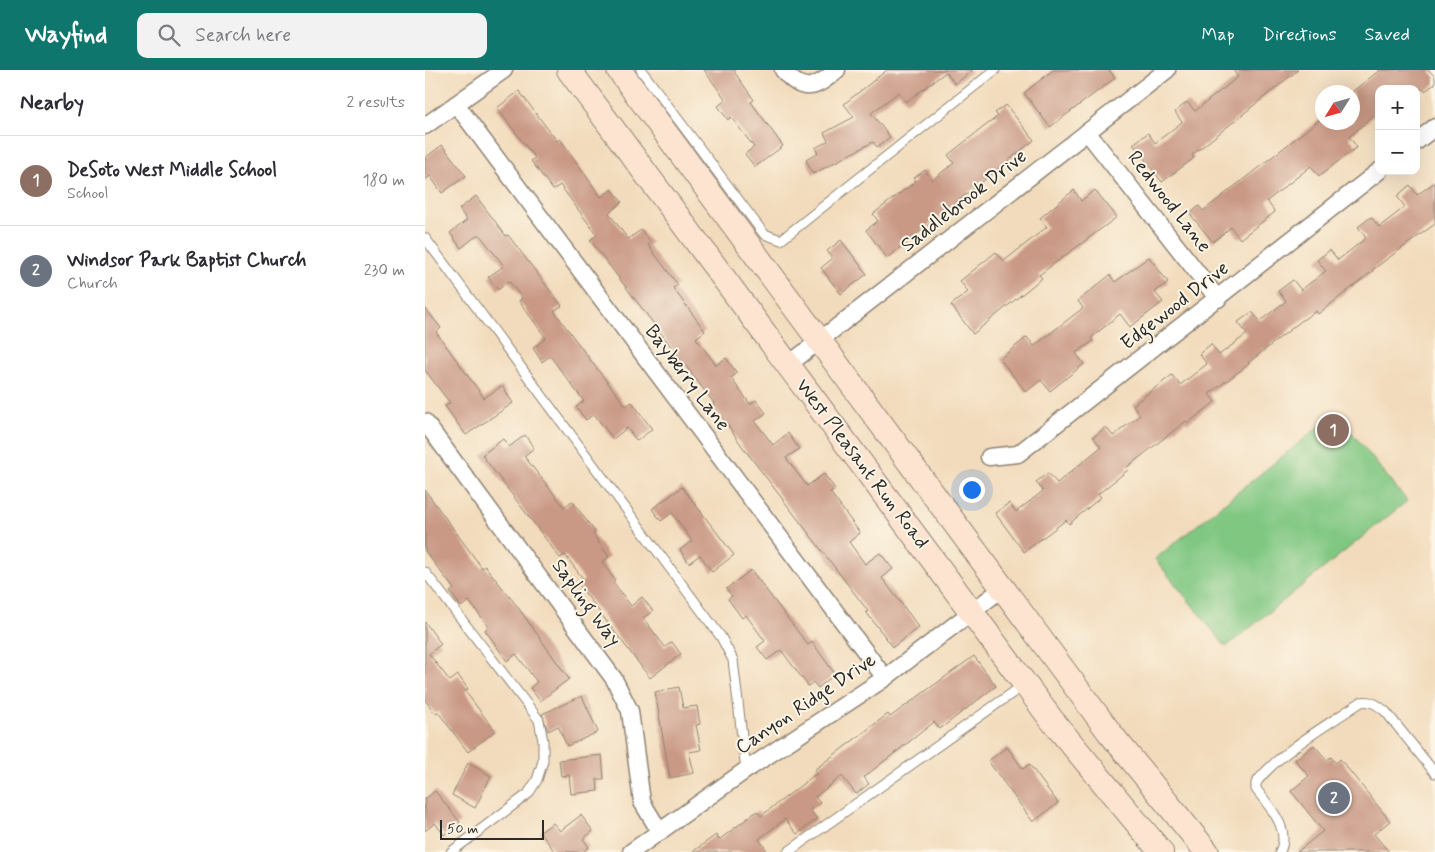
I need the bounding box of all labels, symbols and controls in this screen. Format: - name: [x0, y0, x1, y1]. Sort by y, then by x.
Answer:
- search box: [137, 13, 487, 58]
- text: Wayfind: [25, 20, 107, 51]
- icon: search: [155, 21, 183, 49]
- text: Search here: [195, 23, 291, 48]
- text: Map: [1202, 23, 1235, 47]
- text: Directions: [1263, 23, 1337, 47]
- text: Saved: [1365, 23, 1410, 47]
- north arrow: [1315, 85, 1360, 130]
- map controls: [1375, 85, 1420, 175]
- button: +: [1375, 85, 1420, 130]
- text: Nearby: [20, 89, 84, 117]
- text: 2 results: [347, 92, 405, 113]
- button: −: [1375, 130, 1420, 175]
- street label: Saddlebrook Drive: [895, 143, 1033, 259]
- street label: Redwood Lane: [1121, 145, 1217, 259]
- text: DeSoto West Middle School: [67, 158, 277, 183]
- text: 1: [32, 170, 40, 191]
- text: 180 m: [362, 170, 405, 191]
- text: School: [67, 183, 108, 204]
- text: Windsor Park Baptist Church: [67, 248, 307, 273]
- street label: Edgewood Drive: [1115, 255, 1236, 358]
- text: 2: [32, 260, 40, 281]
- text: 230 m: [364, 260, 405, 281]
- text: Church: [67, 273, 118, 294]
- street label: Bayberry Lane: [638, 319, 736, 437]
- street label: West Pleasant Run Road: [789, 373, 935, 555]
- pin: 1: [1317, 411, 1349, 449]
- your location: [959, 477, 985, 503]
- street label: Sapling Way: [543, 554, 627, 654]
- street label: Canyon Ridge Drive: [730, 647, 882, 761]
- pin: 2: [1318, 779, 1350, 817]
- scale bar: [440, 817, 544, 840]
- text: 50 m: [447, 820, 478, 838]

